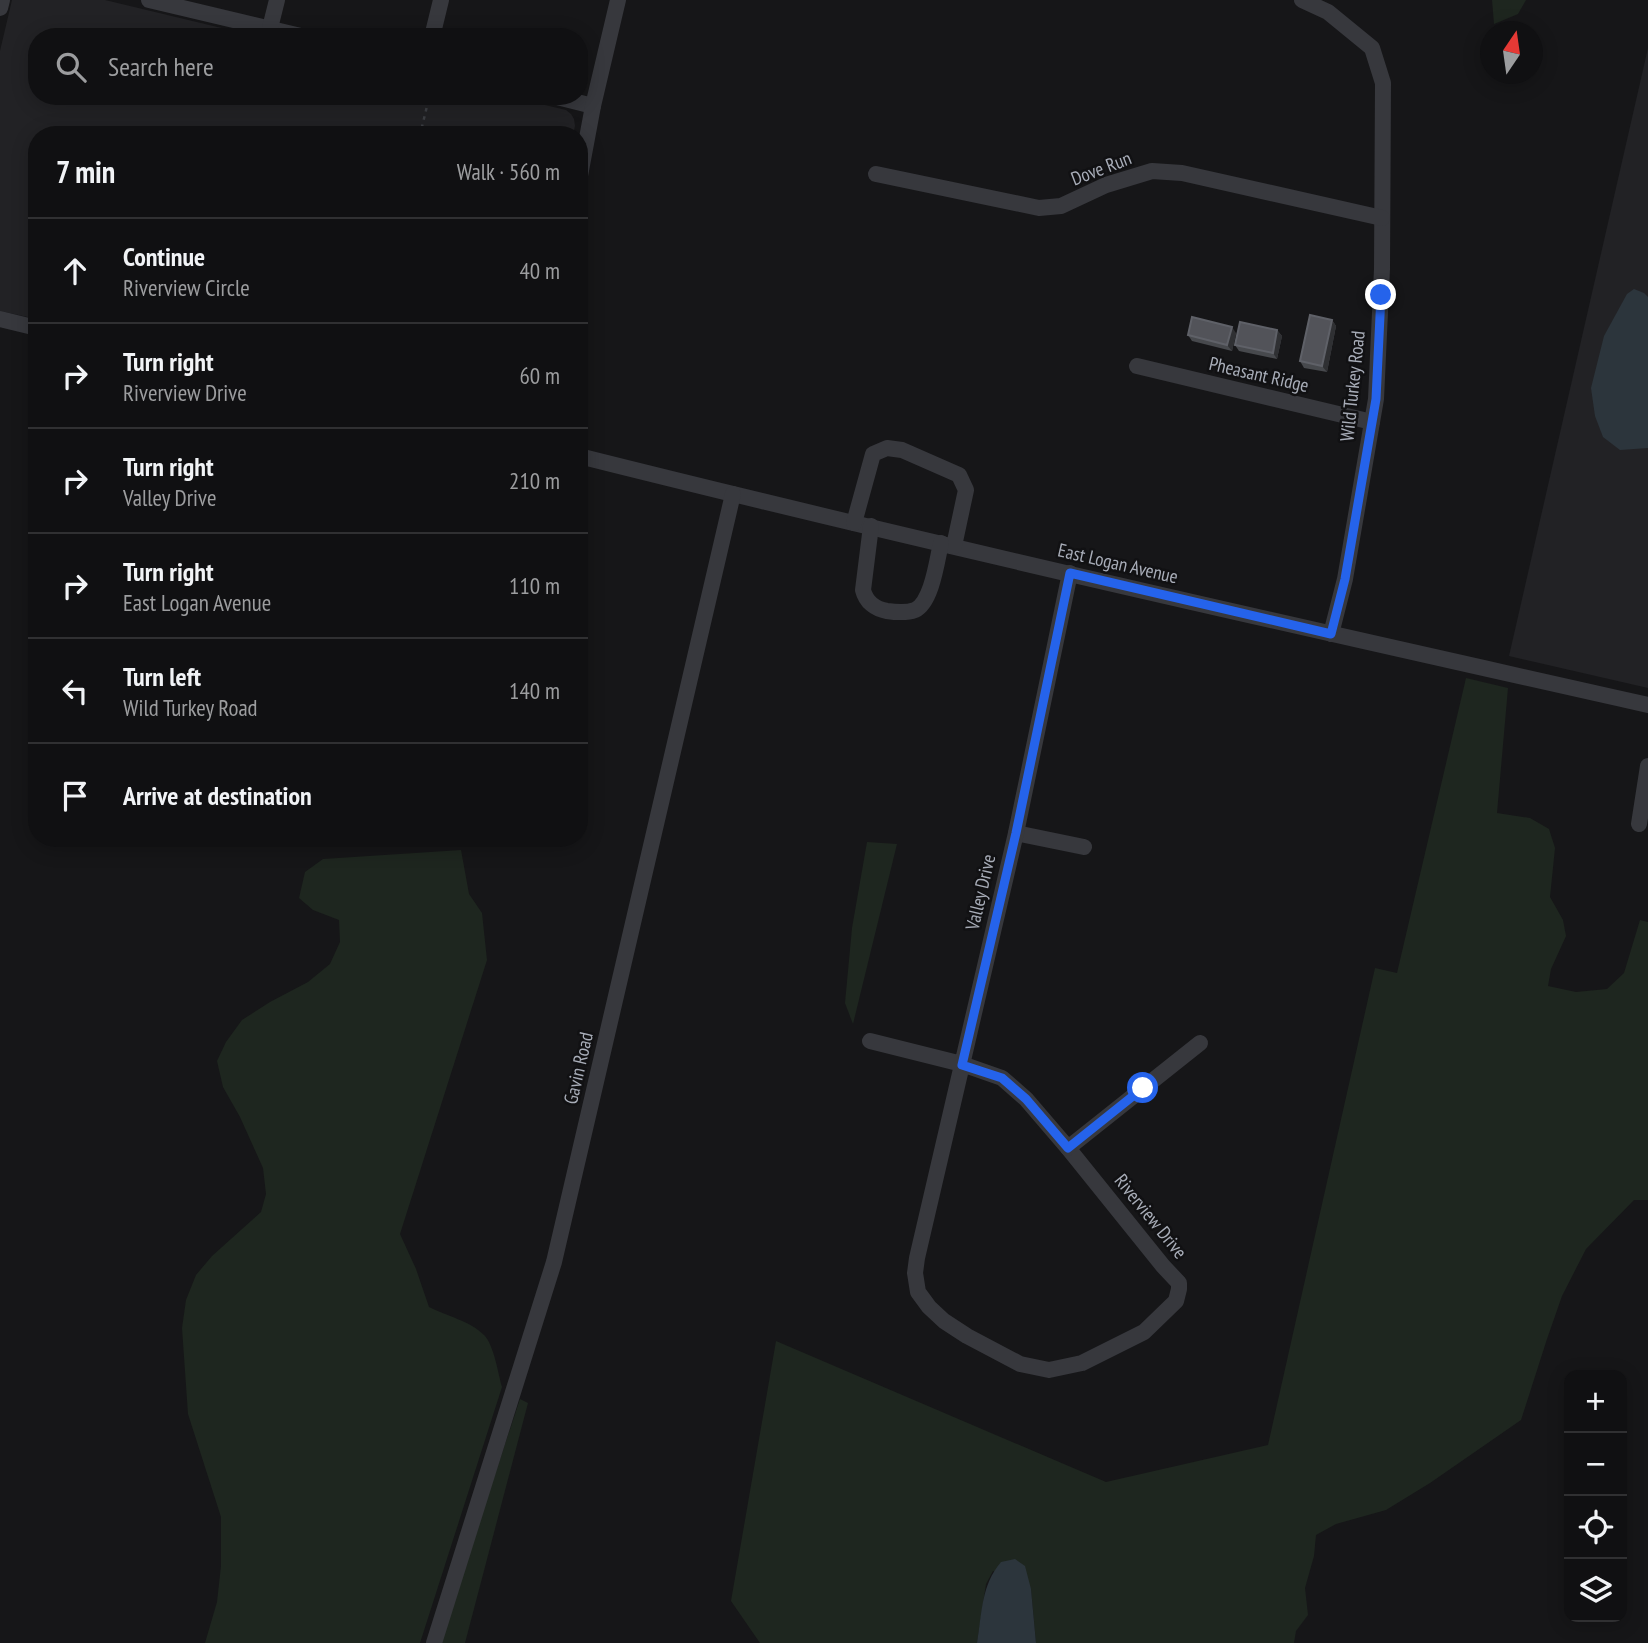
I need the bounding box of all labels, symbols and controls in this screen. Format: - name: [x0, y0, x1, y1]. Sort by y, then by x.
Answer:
- north arrow: [1480, 21, 1543, 84]
- search box: [28, 28, 588, 105]
- icon: search: [52, 48, 90, 86]
- text: Search here: [108, 50, 214, 83]
- street label: Dove Run: [1067, 146, 1135, 190]
- text: 7 min: [56, 152, 115, 191]
- text: Walk · 560 m: [457, 157, 560, 186]
- text: Continue: [123, 240, 205, 273]
- icon: ahead: [56, 252, 94, 290]
- text: 40 m: [519, 256, 560, 285]
- text: Riverview Circle: [123, 273, 250, 302]
- route end: [1365, 279, 1396, 310]
- street label: Wild Turkey Road: [1334, 329, 1370, 443]
- text: Turn right: [123, 345, 214, 378]
- street label: Pheasant Ridge: [1207, 351, 1311, 397]
- icon: right: [56, 357, 94, 395]
- text: 60 m: [519, 361, 560, 390]
- text: Riverview Drive: [123, 378, 247, 407]
- text: Turn right: [123, 450, 214, 483]
- icon: right: [56, 462, 94, 500]
- text: 210 m: [509, 466, 560, 495]
- text: Valley Drive: [123, 483, 216, 512]
- street label: East Logan Avenue: [1056, 538, 1180, 588]
- text: Turn right: [123, 555, 214, 588]
- icon: right: [56, 567, 94, 605]
- text: 110 m: [509, 571, 560, 600]
- text: East Logan Avenue: [123, 588, 271, 617]
- text: Turn left: [123, 660, 201, 693]
- icon: left: [56, 672, 94, 710]
- text: 140 m: [509, 676, 560, 705]
- text: Wild Turkey Road: [123, 693, 258, 722]
- icon: arrive: [56, 777, 94, 815]
- text: Arrive at destination: [123, 779, 312, 812]
- street label: Valley Drive: [959, 852, 1000, 933]
- street label: Gavin Road: [558, 1030, 598, 1106]
- route start: [1127, 1072, 1158, 1103]
- street label: Riverview Drive: [1109, 1169, 1193, 1263]
- map controls: [1564, 1370, 1627, 1622]
- button: +: [1564, 1370, 1627, 1433]
- button: −: [1564, 1433, 1627, 1496]
- button: locate: [1564, 1496, 1627, 1559]
- button: layers: [1564, 1559, 1627, 1622]

